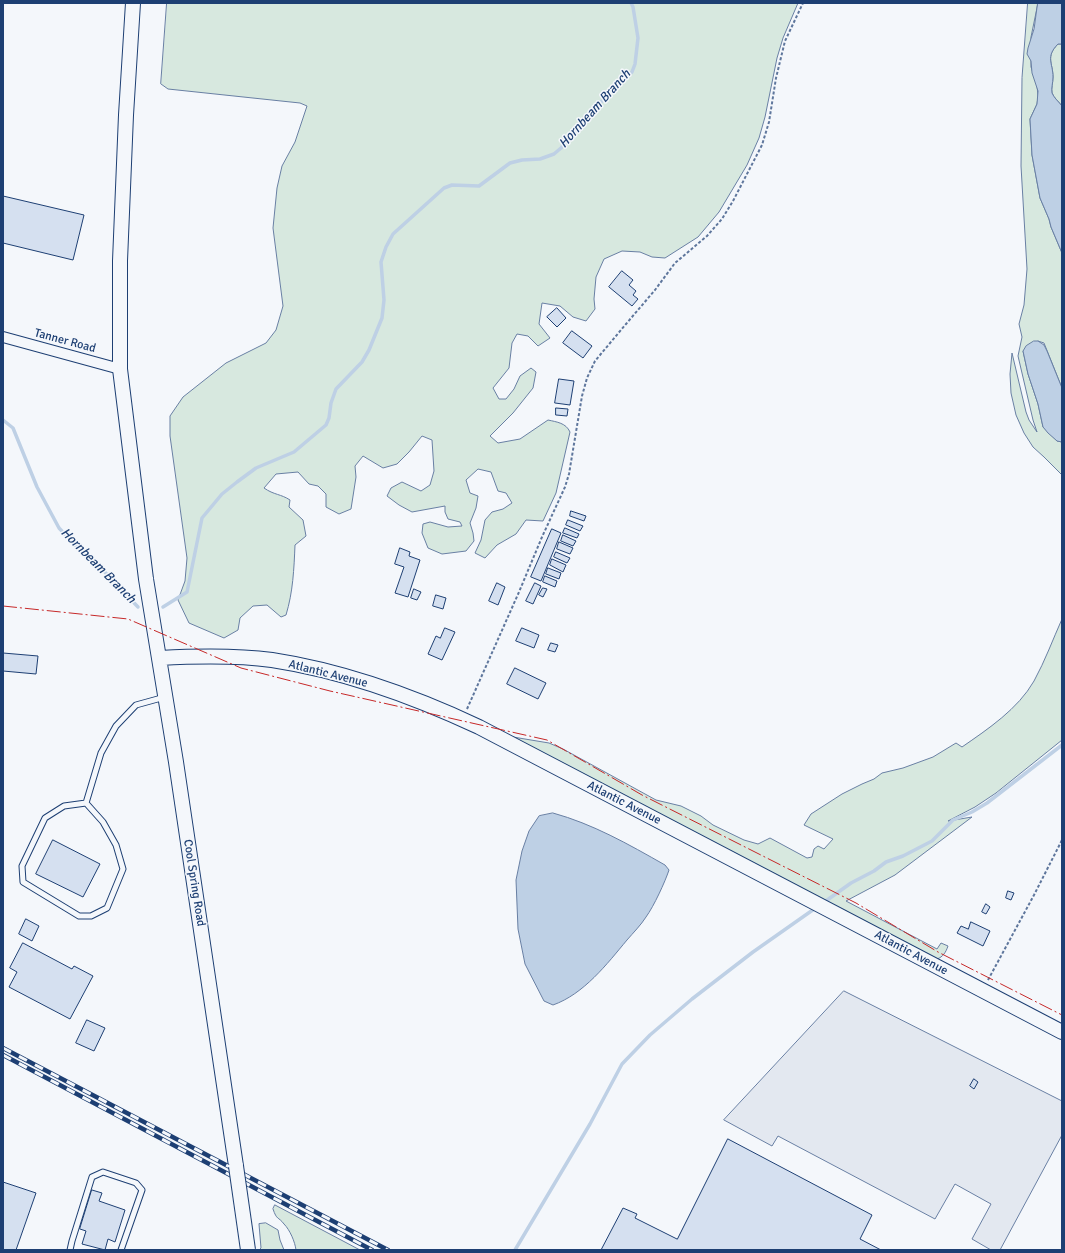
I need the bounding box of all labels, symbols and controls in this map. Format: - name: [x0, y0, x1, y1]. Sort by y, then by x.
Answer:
- water label: Hornbeam Branch: [556, 67, 634, 151]
- street label: Tanner Road: [33, 326, 97, 356]
- water label: Hornbeam Branch: [57, 525, 139, 607]
- street label: Atlantic Avenue: [287, 657, 369, 691]
- street label: Atlantic Avenue: [585, 778, 663, 828]
- street label: Cool Spring Road: [180, 838, 208, 928]
- street label: Atlantic Avenue: [872, 928, 950, 978]

